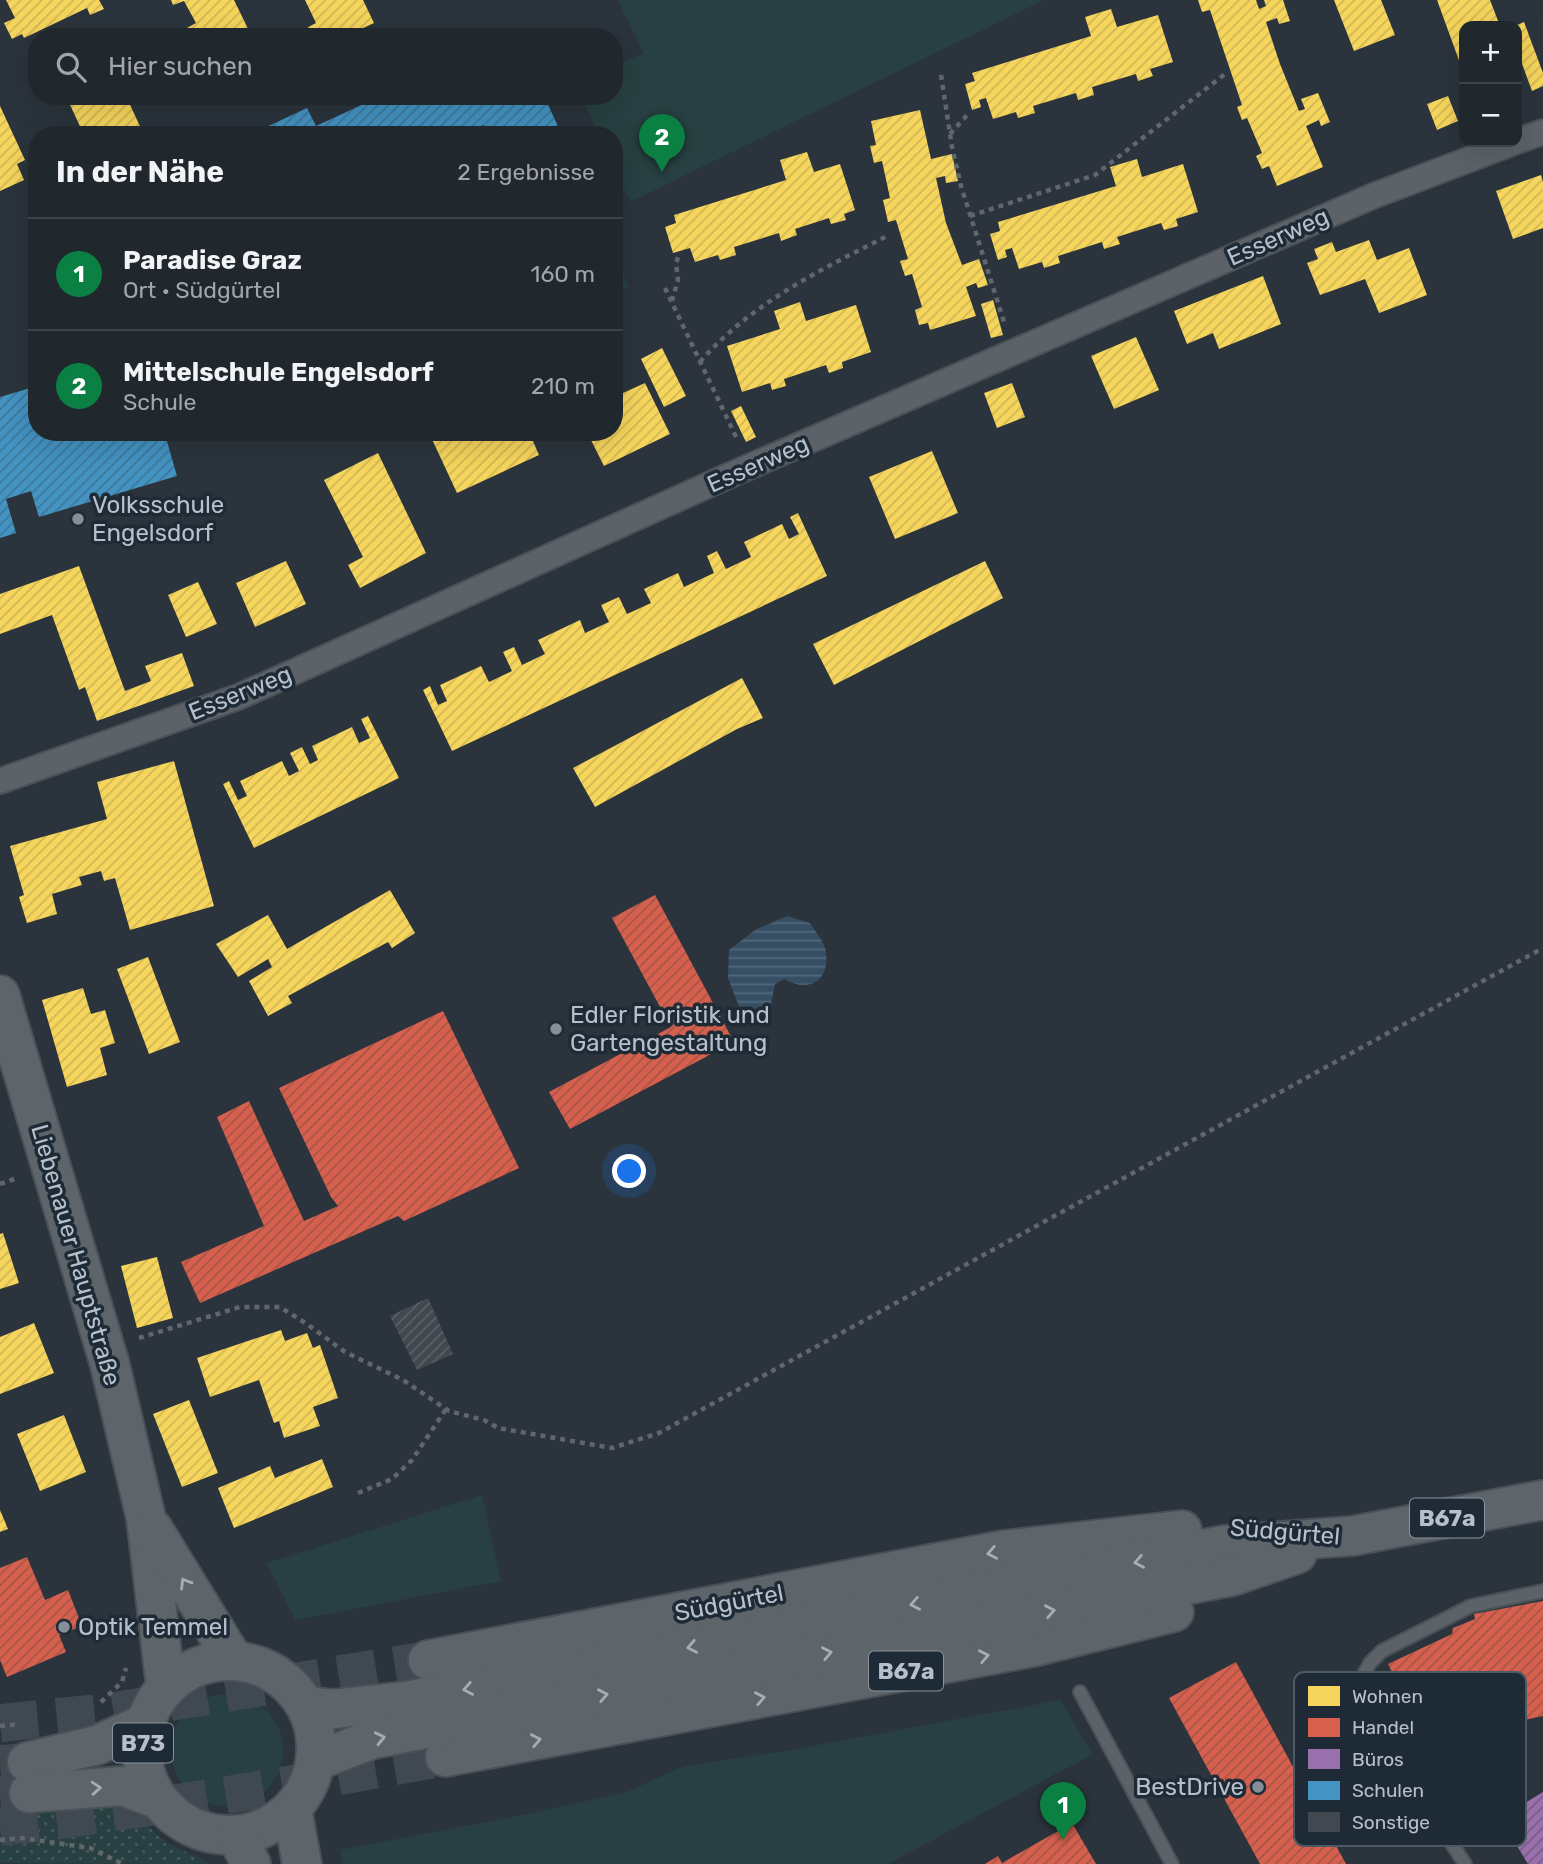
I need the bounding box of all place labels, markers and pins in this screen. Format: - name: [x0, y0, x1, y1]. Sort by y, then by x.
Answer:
- pin: 2: [639, 114, 685, 172]
- place label: Volksschule Engelsdorf: [92, 491, 224, 547]
- marker: Volksschule Engelsdorf: [70, 511, 86, 527]
- place label: Edler Floristik und Gartengestaltung: [570, 1001, 770, 1057]
- marker: Edler Floristik und Gartengestaltung: [548, 1021, 564, 1037]
- place label: Optik Temmel: [78, 1613, 228, 1641]
- marker: Optik Temmel: [56, 1619, 72, 1635]
- place label: BestDrive: [1135, 1773, 1244, 1801]
- marker: BestDrive: [1250, 1779, 1266, 1795]
- pin: 1: [1040, 1782, 1086, 1840]

